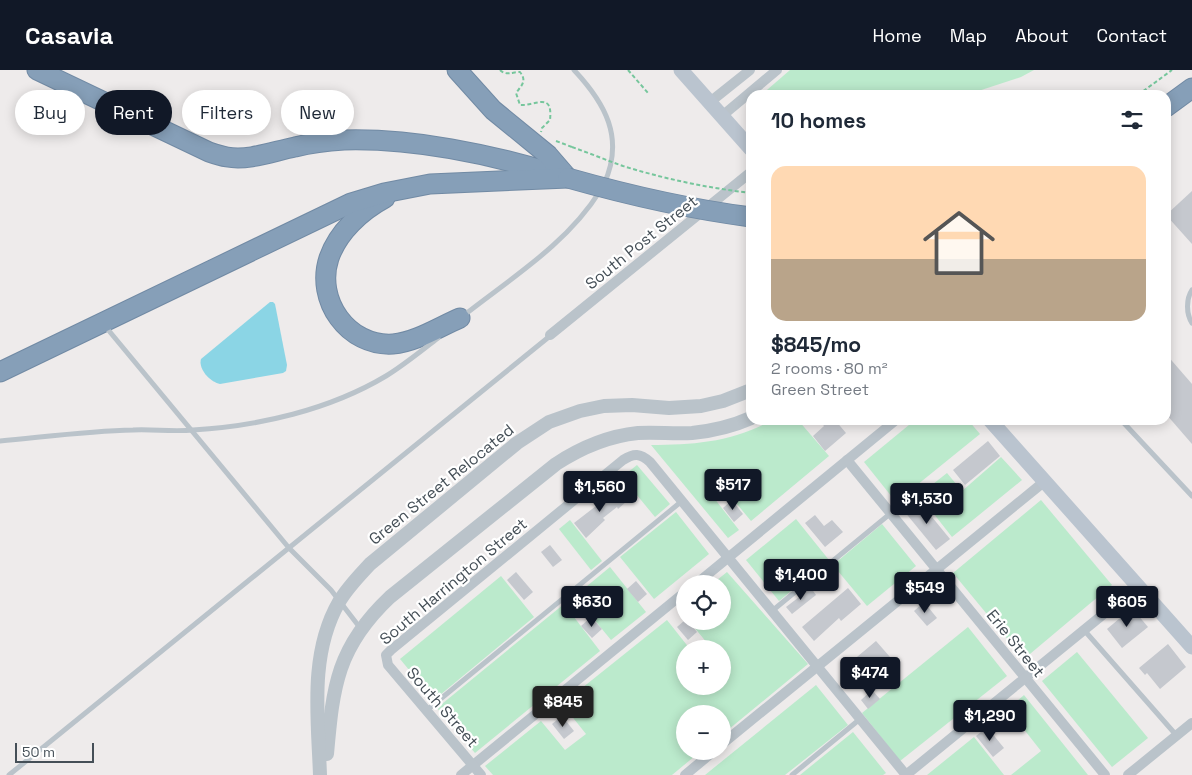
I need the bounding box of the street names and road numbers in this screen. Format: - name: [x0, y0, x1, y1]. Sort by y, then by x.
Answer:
- street label: South Post Street: [581, 191, 702, 294]
- street label: Green Street Relocated: [365, 419, 518, 549]
- street label: South Harrington Street: [375, 513, 531, 649]
- street label: Erie Street: [982, 605, 1049, 682]
- street label: South Street: [402, 663, 483, 752]

